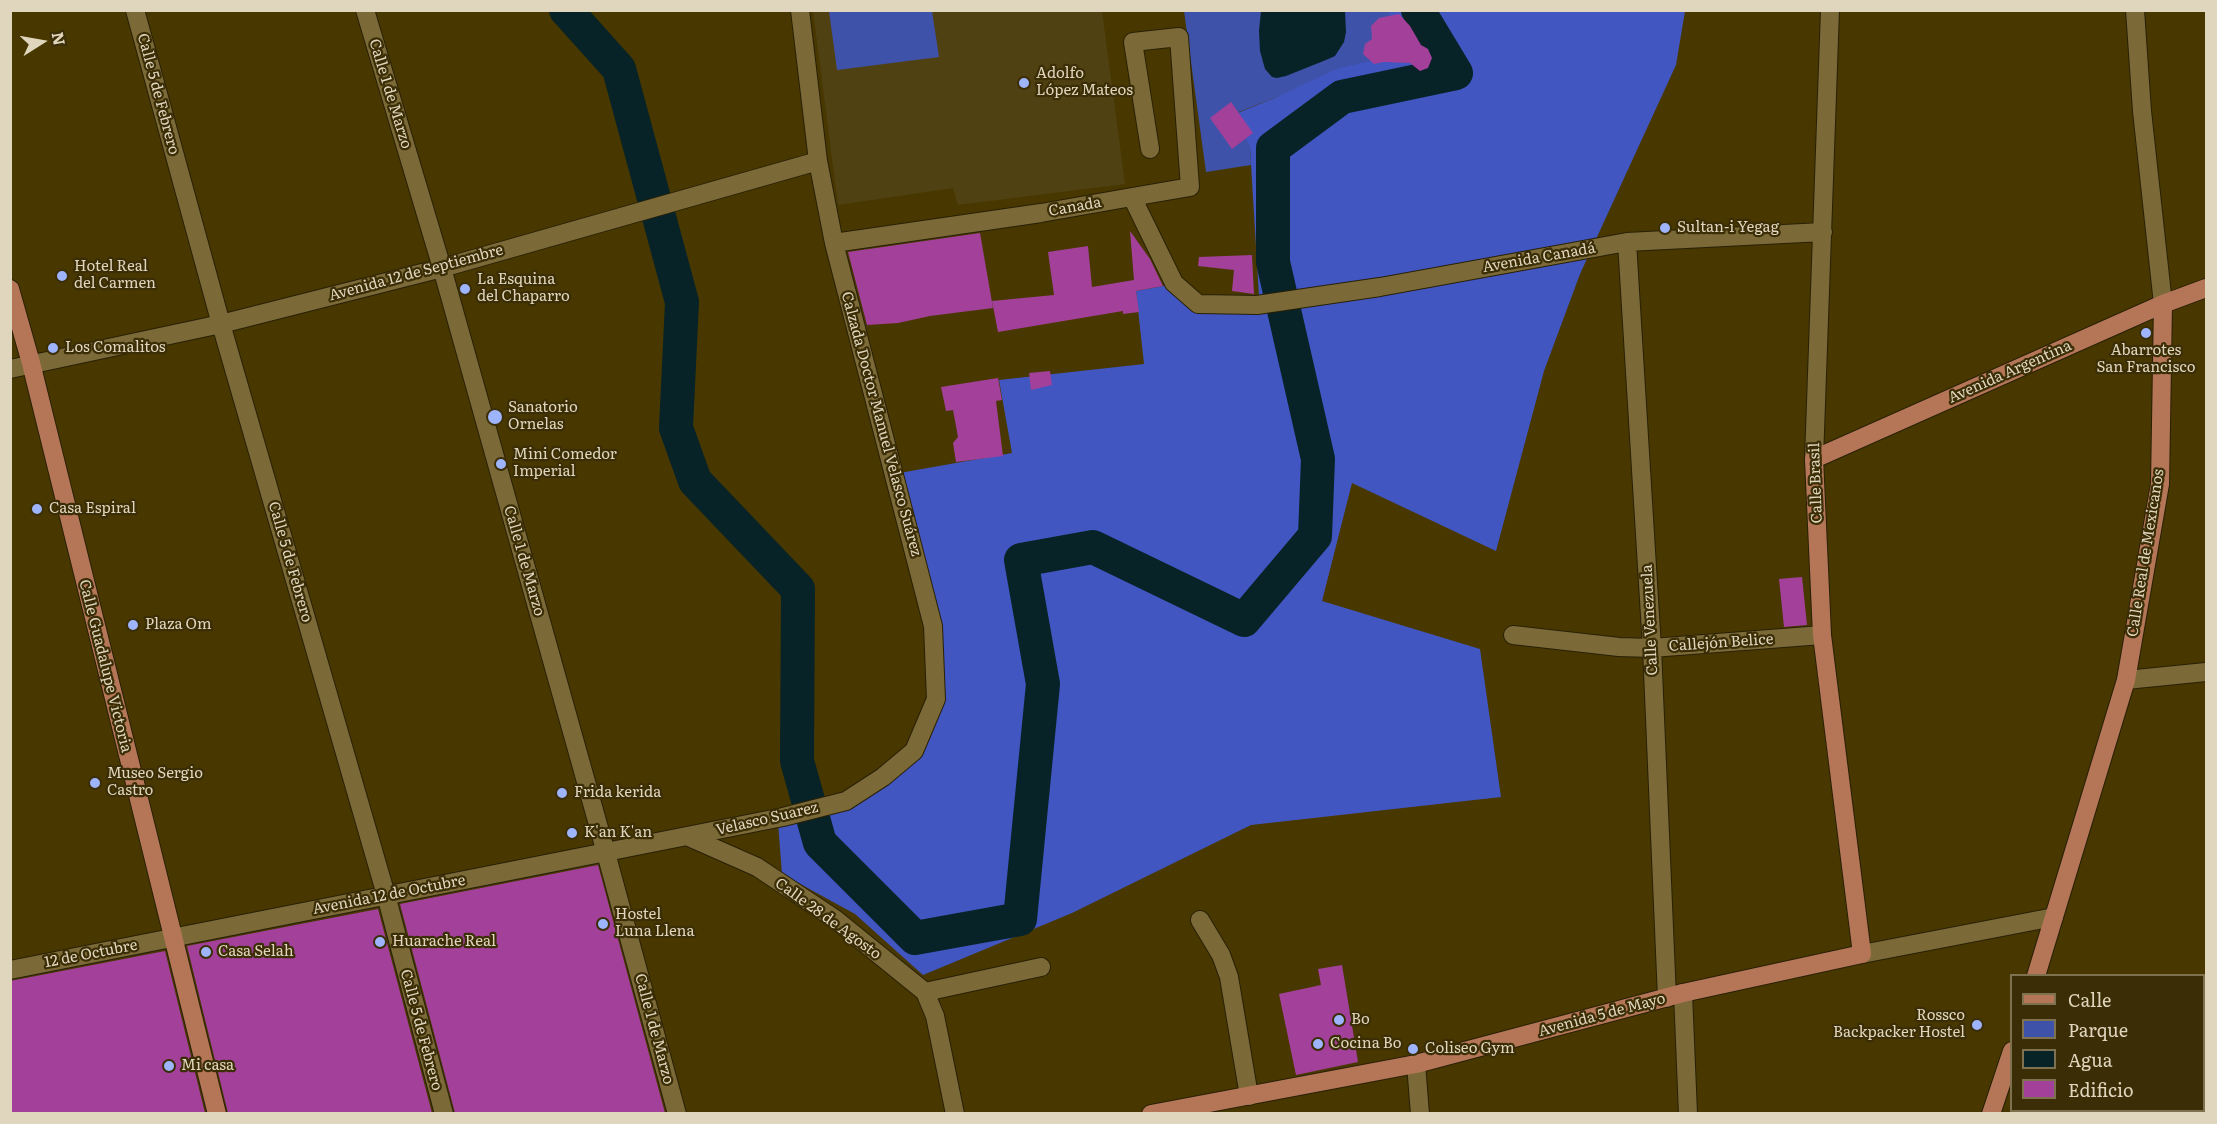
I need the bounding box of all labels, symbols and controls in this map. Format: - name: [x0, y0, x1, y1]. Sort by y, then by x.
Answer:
- north arrow: [12, 12, 72, 72]
- text: N: [47, 30, 73, 47]
- street label: Calle 5 de Febrero: [133, 31, 183, 157]
- street label: Calle 1 de Marzo: [365, 37, 415, 151]
- place label: Adolfo López Mateos: [1036, 65, 1133, 100]
- marker: Adolfo López Mateos: [1017, 76, 1031, 90]
- street label: Canada: [1047, 193, 1103, 221]
- place label: Sultan-i Yegag: [1677, 219, 1779, 237]
- marker: Sultan-i Yegag: [1658, 221, 1672, 235]
- street label: Avenida Canadá: [1481, 239, 1597, 277]
- street label: Avenida 12 de Septiembre: [327, 241, 505, 305]
- place label: Hotel Real del Carmen: [74, 258, 156, 293]
- marker: Hotel Real del Carmen: [55, 269, 69, 283]
- place label: La Esquina del Chaparro: [477, 271, 570, 306]
- marker: La Esquina del Chaparro: [458, 282, 472, 296]
- street label: Calzada Doctor Manuel Velasco Suárez: [837, 290, 925, 558]
- marker: Abarrotes San Francisco: [2139, 326, 2153, 340]
- street label: Avenida Argentina: [1946, 337, 2074, 407]
- place label: Los Comalitos: [65, 339, 166, 357]
- marker: Los Comalitos: [46, 341, 60, 355]
- place label: Abarrotes San Francisco: [2097, 342, 2195, 377]
- place label: Sanatorio Ornelas: [508, 399, 578, 434]
- marker: Sanatorio Ornelas: [486, 408, 504, 426]
- street label: Calle Brasil: [1806, 442, 1826, 524]
- place label: Mini Comedor Imperial: [513, 446, 617, 481]
- marker: Mini Comedor Imperial: [494, 457, 508, 471]
- street label: Calle Real de Mexicanos: [2124, 468, 2168, 638]
- place label: Casa Espiral: [49, 500, 136, 518]
- street label: Calle 5 de Febrero: [264, 500, 316, 624]
- marker: Casa Espiral: [30, 502, 44, 516]
- street label: Calle 1 de Marzo: [500, 504, 548, 618]
- street label: Calle Venezuela: [1638, 564, 1662, 676]
- street label: Calle Guadalupe Victoria: [75, 578, 135, 754]
- place label: Plaza Om: [145, 616, 211, 634]
- marker: Plaza Om: [126, 618, 140, 632]
- street label: Callejón Belice: [1668, 630, 1774, 656]
- place label: Museo Sergio Castro: [107, 765, 203, 800]
- marker: Museo Sergio Castro: [88, 776, 102, 790]
- place label: Frida kerida: [574, 784, 661, 802]
- marker: Frida kerida: [555, 786, 569, 800]
- street label: Velasco Suarez: [714, 799, 820, 839]
- place label: K'an K'an: [584, 824, 652, 842]
- marker: K'an K'an: [565, 826, 579, 840]
- street label: Avenida 12 de Octubre: [311, 871, 467, 919]
- street label: Calle 28 de Agosto: [771, 874, 885, 964]
- place label: Hostel Luna Llena: [615, 906, 695, 941]
- marker: Hostel Luna Llena: [596, 917, 610, 931]
- place label: Huarache Real: [392, 933, 496, 951]
- marker: Huarache Real: [373, 935, 387, 949]
- street label: 12 de Octubre: [43, 936, 139, 972]
- place label: Casa Selah: [218, 943, 294, 961]
- marker: Casa Selah: [199, 945, 213, 959]
- street label: Calle 5 de Febrero: [396, 967, 446, 1093]
- street label: Calle 1 de Marzo: [631, 972, 677, 1086]
- legend: [2010, 974, 2205, 1112]
- text: Calle: [2068, 986, 2111, 1013]
- street label: Avenida 5 de Mayo: [1537, 989, 1667, 1041]
- place label: Rossco Backpacker Hostel: [1833, 1007, 1965, 1042]
- place label: Bo: [1351, 1011, 1370, 1029]
- marker: Bo: [1332, 1013, 1346, 1027]
- text: Parque: [2068, 1016, 2128, 1043]
- marker: Rossco Backpacker Hostel: [1970, 1018, 1984, 1032]
- place label: Cocina Bo: [1330, 1035, 1401, 1053]
- marker: Cocina Bo: [1311, 1037, 1325, 1051]
- place label: Coliseo Gym: [1425, 1040, 1515, 1058]
- marker: Coliseo Gym: [1406, 1042, 1420, 1056]
- text: Agua: [2068, 1046, 2112, 1073]
- place label: Mi casa: [181, 1057, 234, 1075]
- marker: Mi casa: [162, 1059, 176, 1073]
- text: Edificio: [2068, 1076, 2134, 1103]

